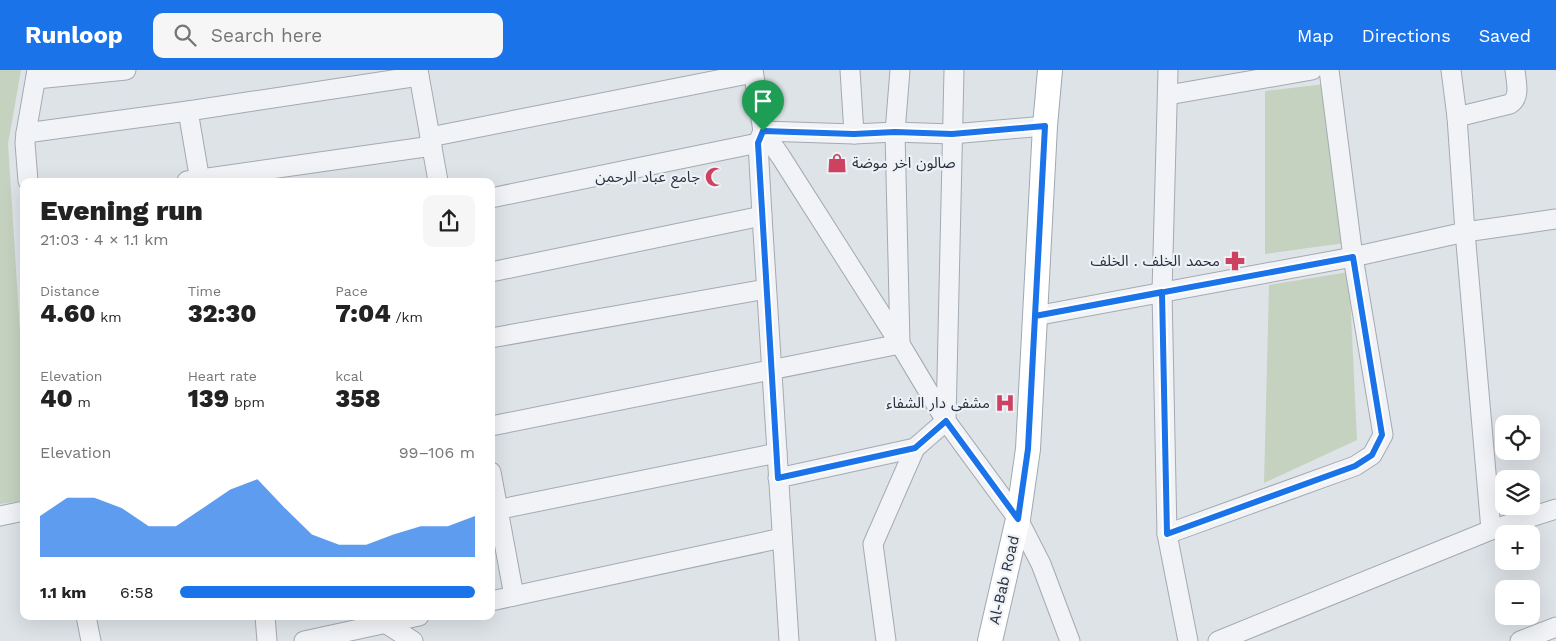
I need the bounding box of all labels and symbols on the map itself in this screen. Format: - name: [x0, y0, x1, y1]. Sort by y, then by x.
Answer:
- pin: [742, 80, 784, 131]
- shop icon: صالون اخر موضة: [826, 152, 848, 174]
- place label: صالون اخر موضة: [852, 154, 956, 172]
- mosque icon: جامع عباد الرحمن: [704, 166, 726, 188]
- place label: جامع عباد الرحمن: [595, 168, 700, 189]
- pharmacy icon: محمد الخلف . الخلف: [1224, 250, 1246, 272]
- place label: محمد الخلف . الخلف: [1091, 252, 1220, 270]
- hospital icon: مشفى دار الشفاء: [994, 392, 1016, 414]
- place label: مشفى دار الشفاء: [886, 394, 990, 412]
- street label: Al-Bab Road: [985, 534, 1023, 626]

